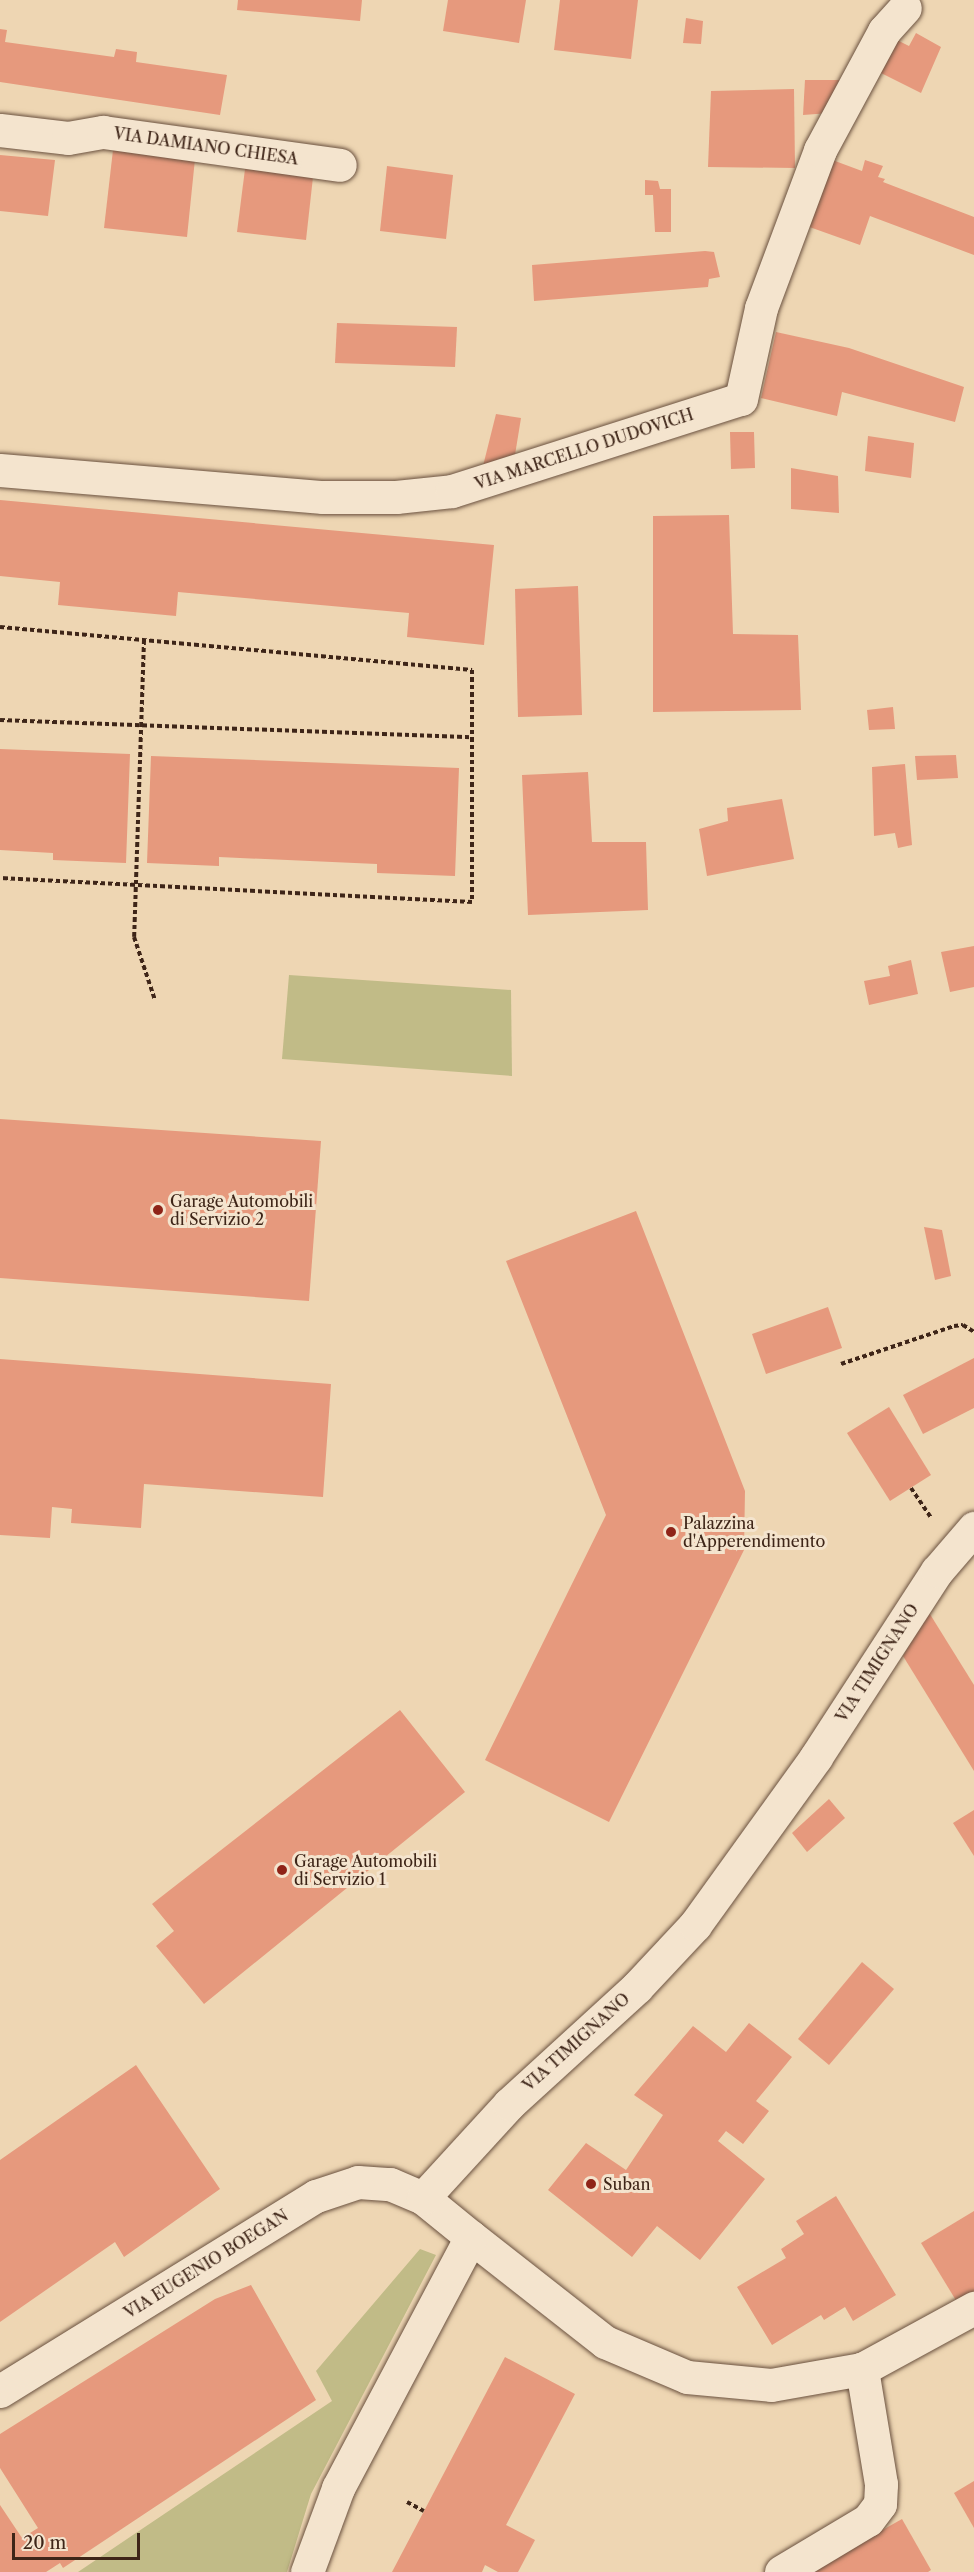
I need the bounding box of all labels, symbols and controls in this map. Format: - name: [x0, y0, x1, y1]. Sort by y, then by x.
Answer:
- street label: VIA DAMIANO CHIESA: [112, 123, 300, 169]
- street label: VIA MARCELLO DUDOVICH: [472, 404, 696, 494]
- place label: Garage Automobili di Servizio 2: [170, 1191, 314, 1229]
- marker: Garage Automobili di Servizio 2: [151, 1203, 165, 1217]
- place label: Palazzina d'Apperendimento: [683, 1513, 825, 1551]
- marker: Palazzina d'Apperendimento: [664, 1525, 678, 1539]
- street label: VIA TIMIGNANO: [831, 1600, 923, 1726]
- place label: Garage Automobili di Servizio 1: [294, 1851, 438, 1889]
- marker: Garage Automobili di Servizio 1: [275, 1863, 289, 1877]
- street label: VIA TIMIGNANO: [518, 1989, 634, 2095]
- place label: Suban: [603, 2174, 651, 2194]
- marker: Suban: [584, 2177, 598, 2191]
- street label: VIA EUGENIO BOEGAN: [120, 2205, 292, 2323]
- scale bar: [15, 2521, 142, 2559]
- text: 20 m: [23, 2532, 66, 2554]

